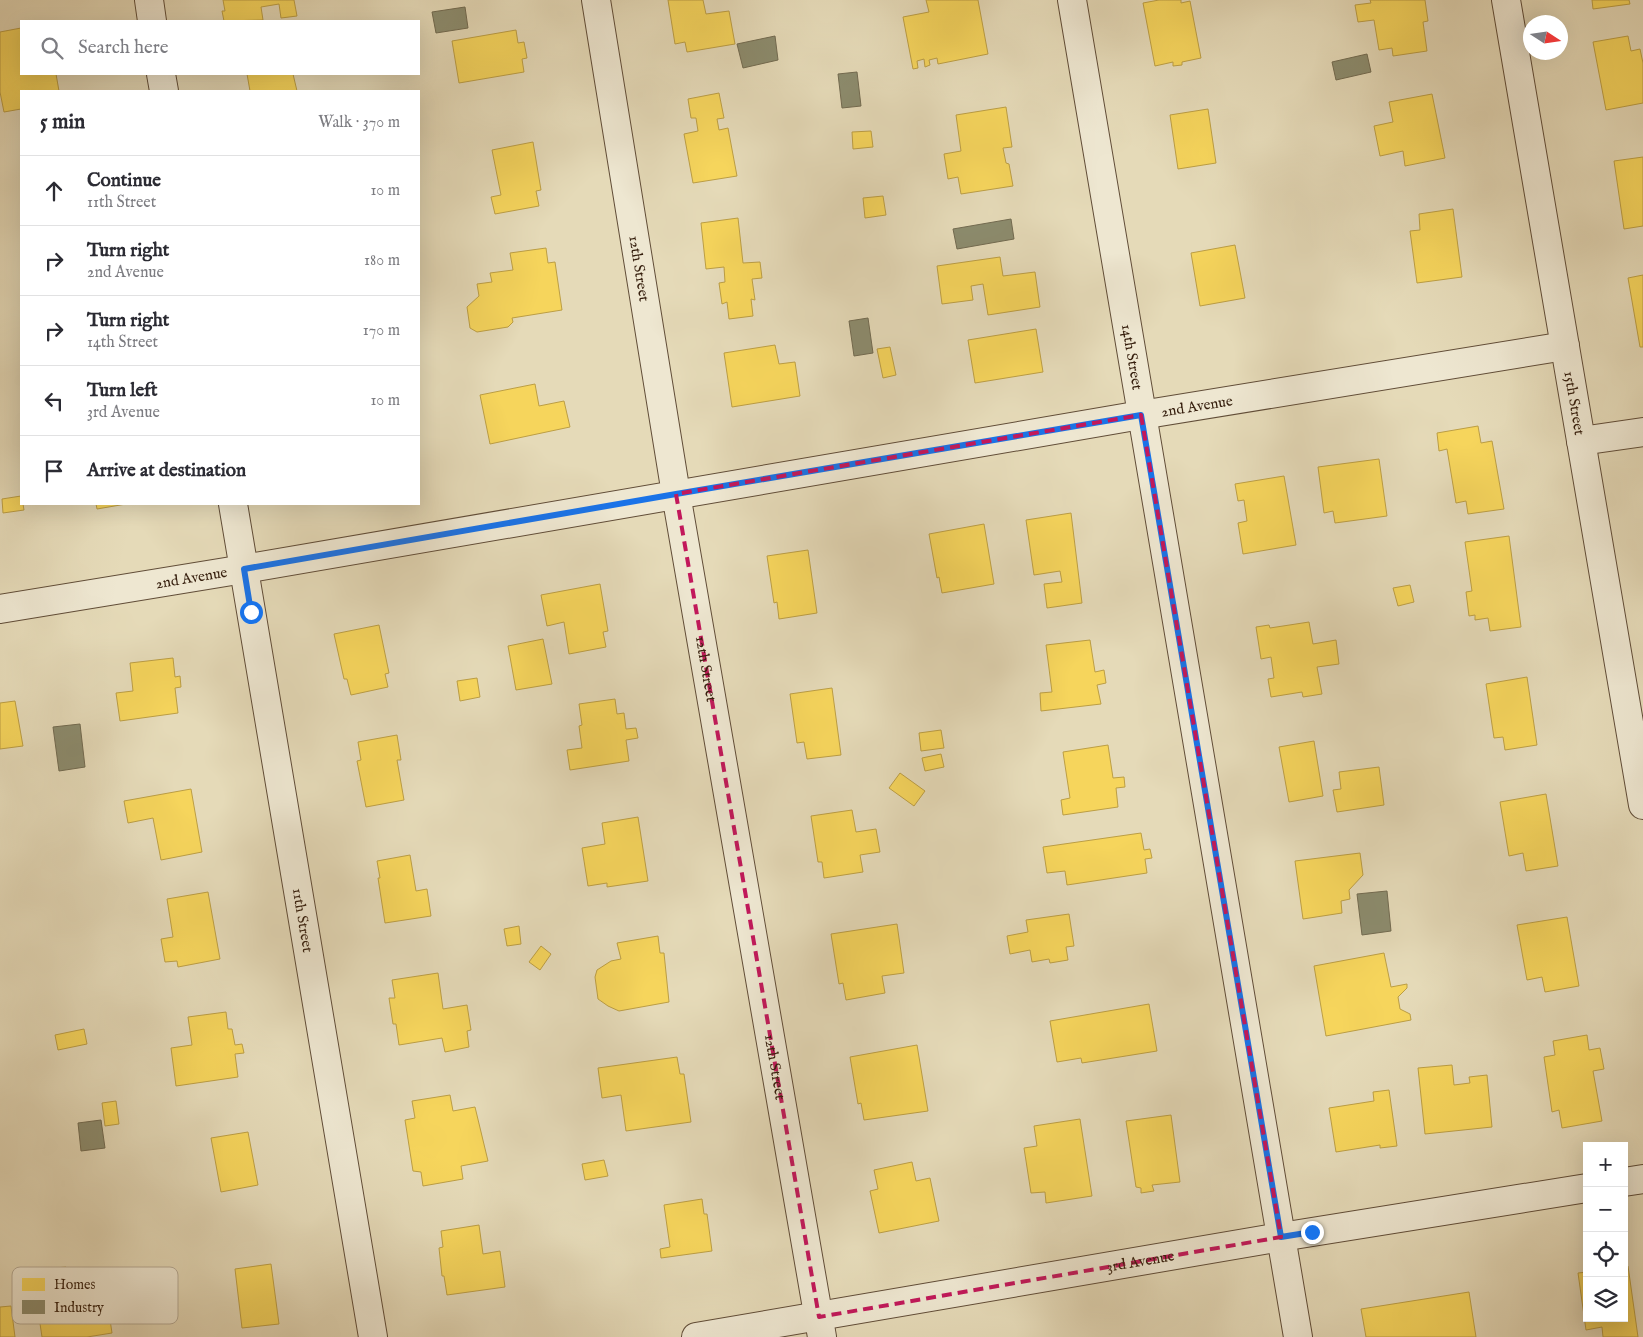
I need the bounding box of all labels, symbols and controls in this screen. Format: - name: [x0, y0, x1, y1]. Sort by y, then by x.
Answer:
- north arrow: [1523, 15, 1568, 60]
- search box: [20, 20, 420, 75]
- icon: search: [38, 34, 66, 62]
- text: Search here: [78, 36, 169, 60]
- text: 5 min: [40, 109, 85, 136]
- text: Walk · 370 m: [318, 113, 400, 133]
- text: Continue: [87, 169, 161, 193]
- icon: ahead: [40, 177, 68, 205]
- text: 10 m: [370, 181, 400, 201]
- text: 11th Street: [87, 193, 156, 213]
- street label: 12th Street: [624, 234, 654, 303]
- text: Turn right: [87, 239, 169, 263]
- icon: right: [40, 247, 68, 275]
- text: 180 m: [364, 251, 400, 271]
- text: 2nd Avenue: [87, 263, 164, 283]
- text: Turn right: [87, 309, 169, 333]
- icon: right: [40, 317, 68, 345]
- text: 170 m: [363, 321, 400, 341]
- street label: 14th Street: [1117, 323, 1147, 391]
- text: 14th Street: [87, 333, 158, 353]
- street label: 15th Street: [1559, 370, 1589, 437]
- text: Turn left: [87, 379, 158, 403]
- icon: left: [40, 387, 68, 415]
- text: 10 m: [370, 391, 400, 411]
- street label: 2nd Avenue: [1160, 391, 1234, 422]
- text: 3rd Avenue: [87, 403, 160, 423]
- icon: arrive: [40, 457, 68, 485]
- text: Arrive at destination: [87, 459, 246, 483]
- street label: 2nd Avenue: [154, 563, 229, 593]
- route start: [240, 601, 263, 624]
- street label: 12th Street: [691, 635, 721, 703]
- street label: 11th Street: [288, 887, 317, 954]
- street label: 12th Street: [760, 1033, 790, 1101]
- map controls: [1583, 1142, 1628, 1322]
- button: +: [1583, 1142, 1628, 1187]
- button: −: [1583, 1187, 1628, 1232]
- route end: [1301, 1221, 1324, 1244]
- button: locate: [1583, 1232, 1628, 1277]
- street label: 3rd Avenue: [1105, 1246, 1176, 1277]
- legend: [12, 1267, 178, 1324]
- text: Homes: [54, 1276, 96, 1294]
- button: layers: [1583, 1277, 1628, 1322]
- text: Industry: [54, 1299, 104, 1317]

